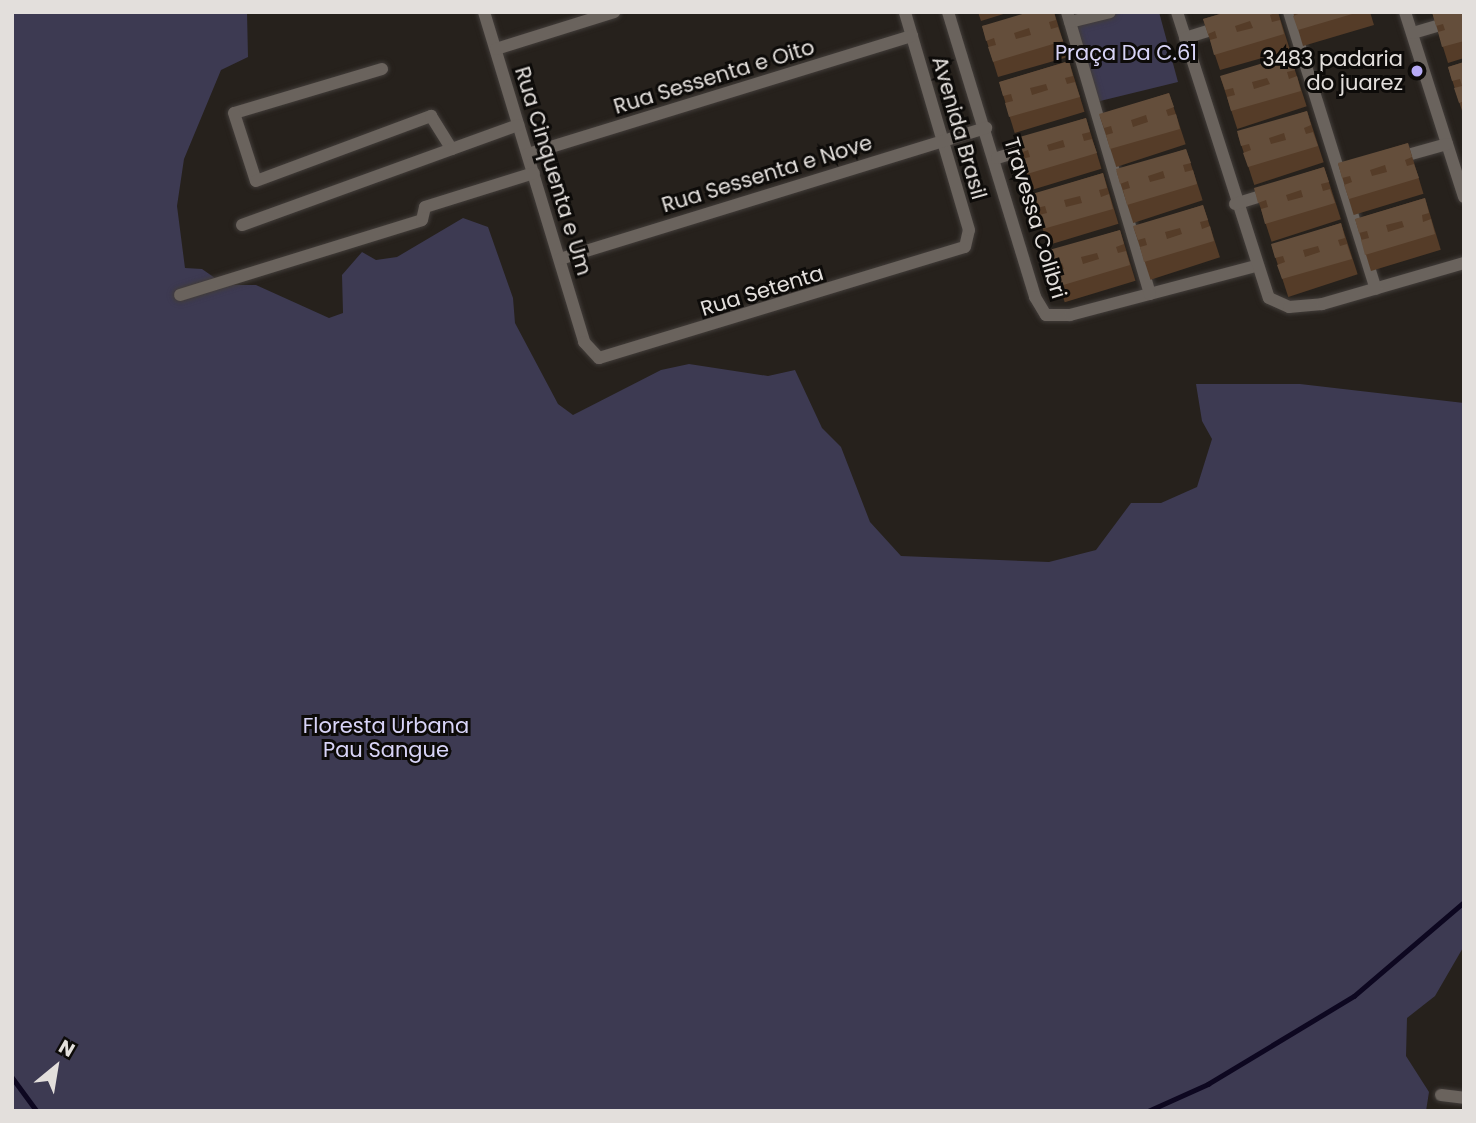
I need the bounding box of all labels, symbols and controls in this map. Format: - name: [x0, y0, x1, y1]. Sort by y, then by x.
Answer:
- street label: Rua Sessenta e Oito: [611, 34, 817, 120]
- park label: Praça Da C.61: [1055, 40, 1197, 66]
- place label: 3483 padaria do juarez: [1262, 46, 1403, 96]
- street label: Avenida Brasil: [927, 54, 991, 202]
- marker: 3483 padaria do juarez: [1409, 63, 1425, 79]
- street label: Rua Cinquenta e Um: [509, 64, 597, 278]
- street label: Rua Sessenta e Nove: [659, 130, 875, 218]
- street label: Travessa Colibri: [999, 134, 1071, 302]
- street label: Rua Setenta: [697, 260, 827, 322]
- park label: Floresta Urbana Pau Sangue: [303, 713, 469, 763]
- north arrow: [21, 1032, 91, 1102]
- text: N: [54, 1033, 80, 1064]

